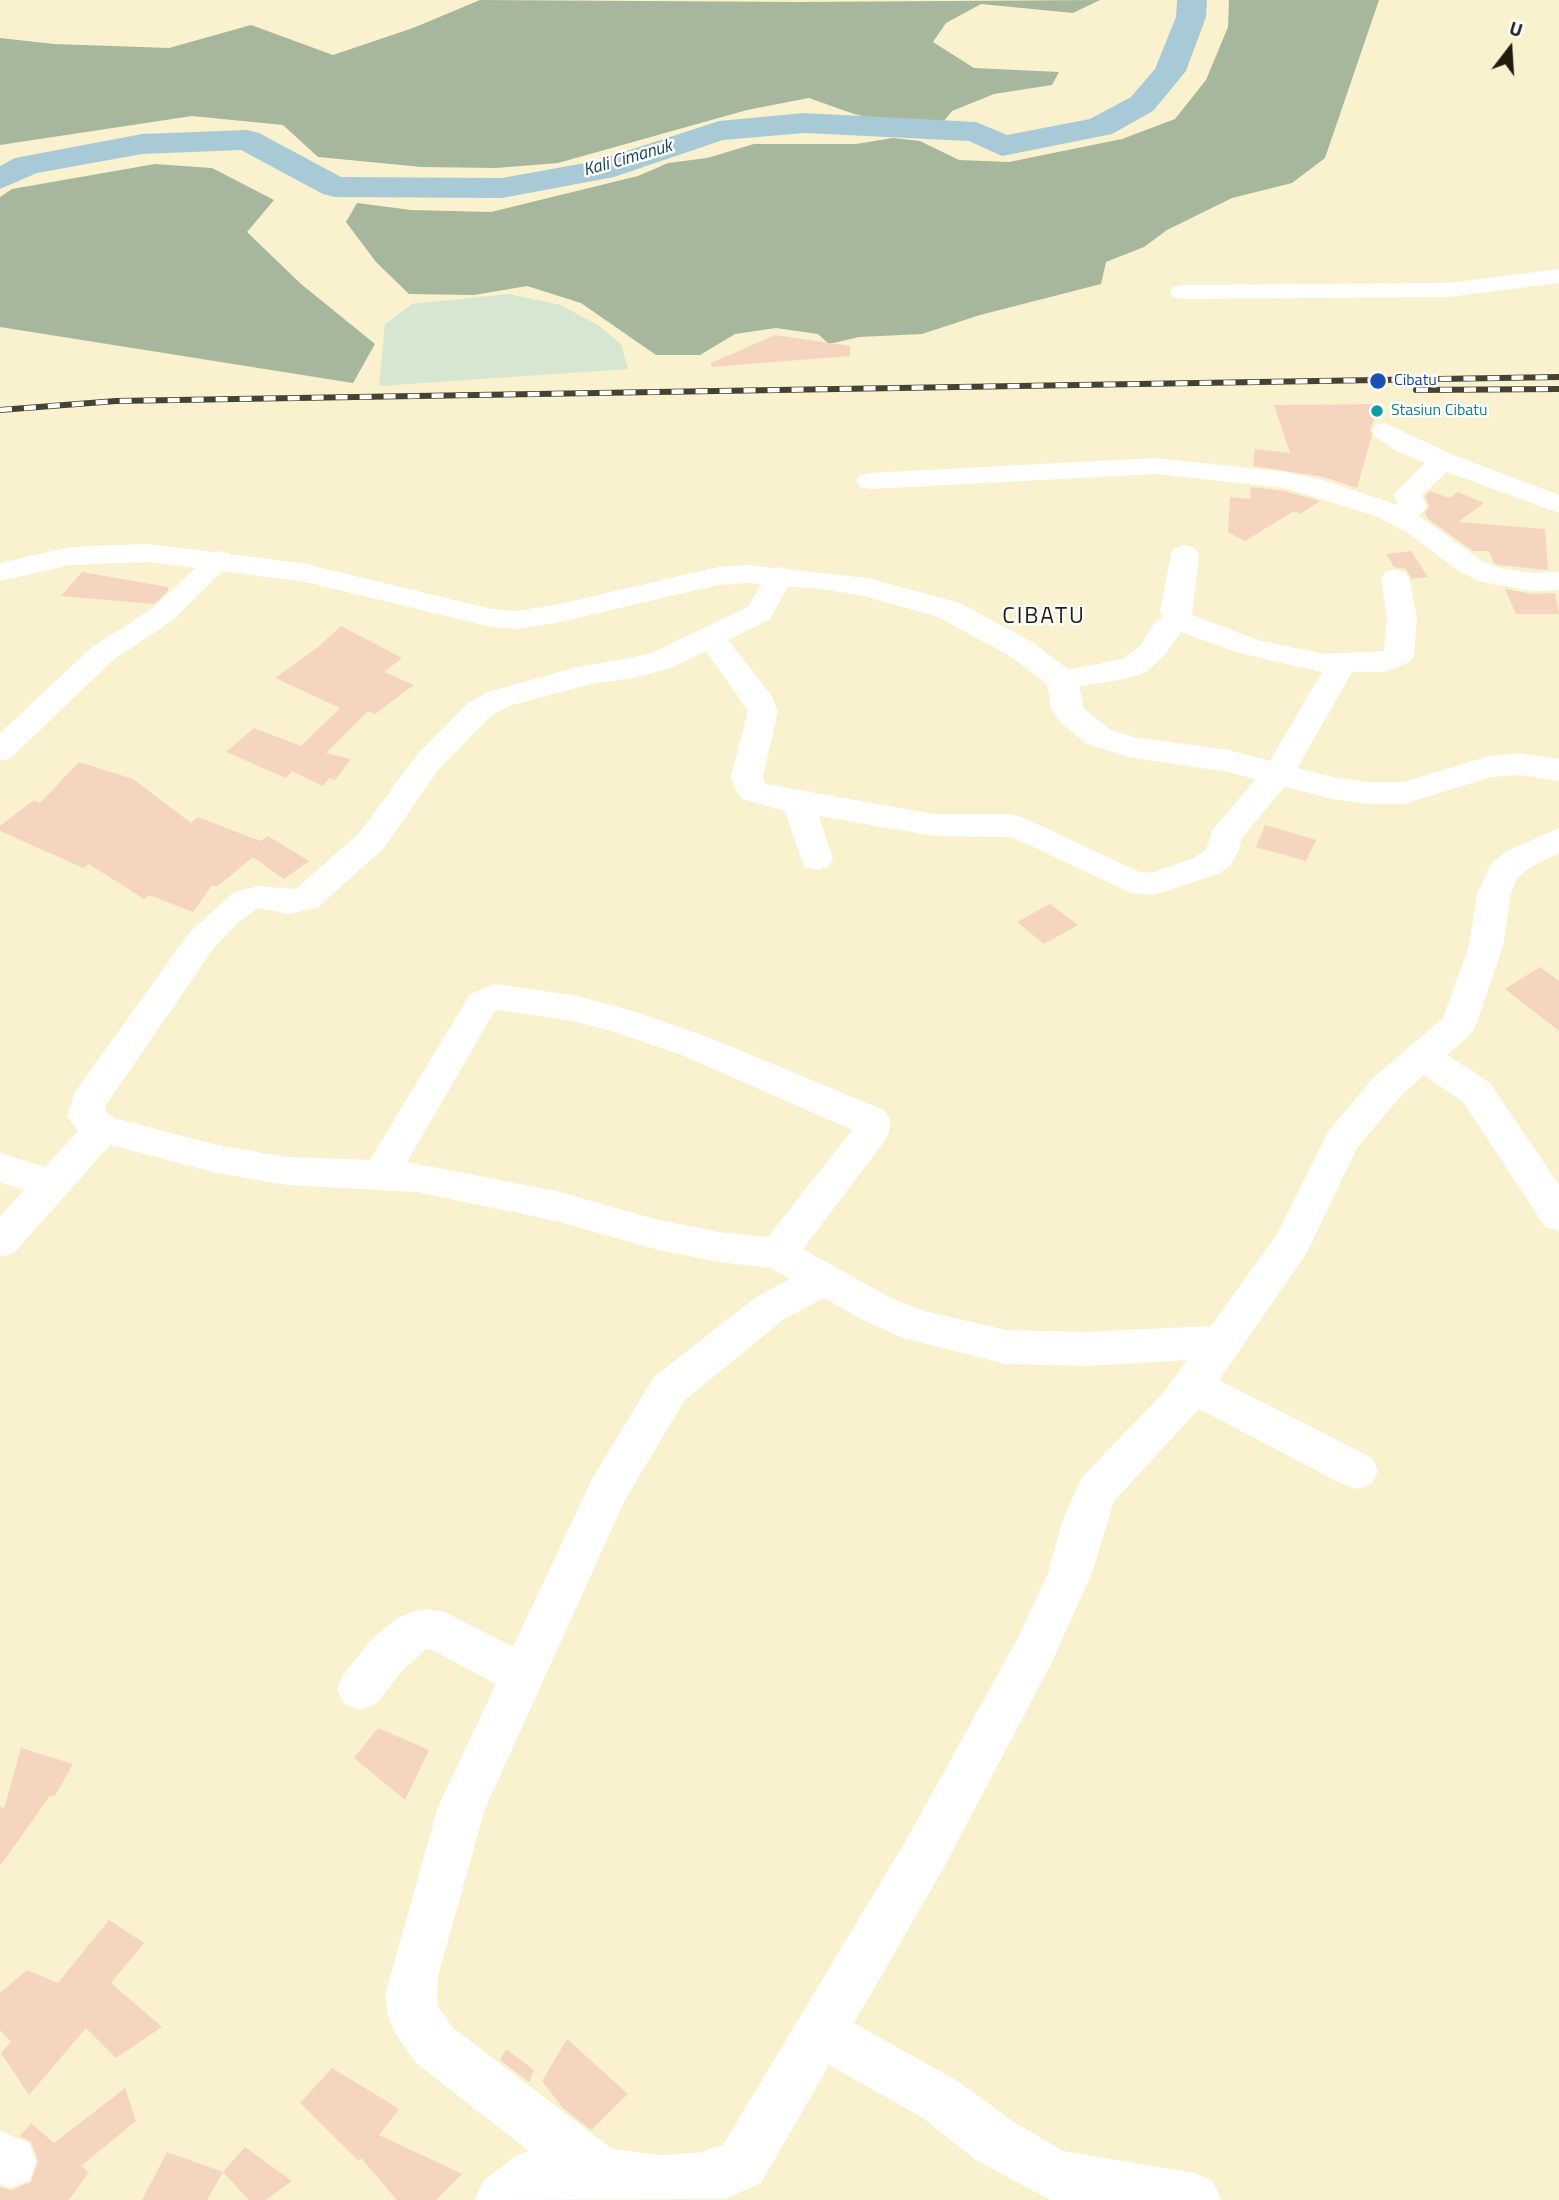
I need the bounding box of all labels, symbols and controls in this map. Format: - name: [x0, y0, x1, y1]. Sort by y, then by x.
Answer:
- text: U: [1506, 13, 1526, 44]
- north arrow: [1475, 14, 1545, 84]
- water label: Kali Cimanuk: [581, 136, 675, 182]
- marker: Cibatu: [1368, 371, 1388, 391]
- place label: Cibatu: [1394, 371, 1437, 391]
- place label: Stasiun Cibatu: [1391, 401, 1487, 421]
- marker: Stasiun Cibatu: [1369, 403, 1385, 419]
- district label: CIBATU: [1003, 603, 1085, 631]

